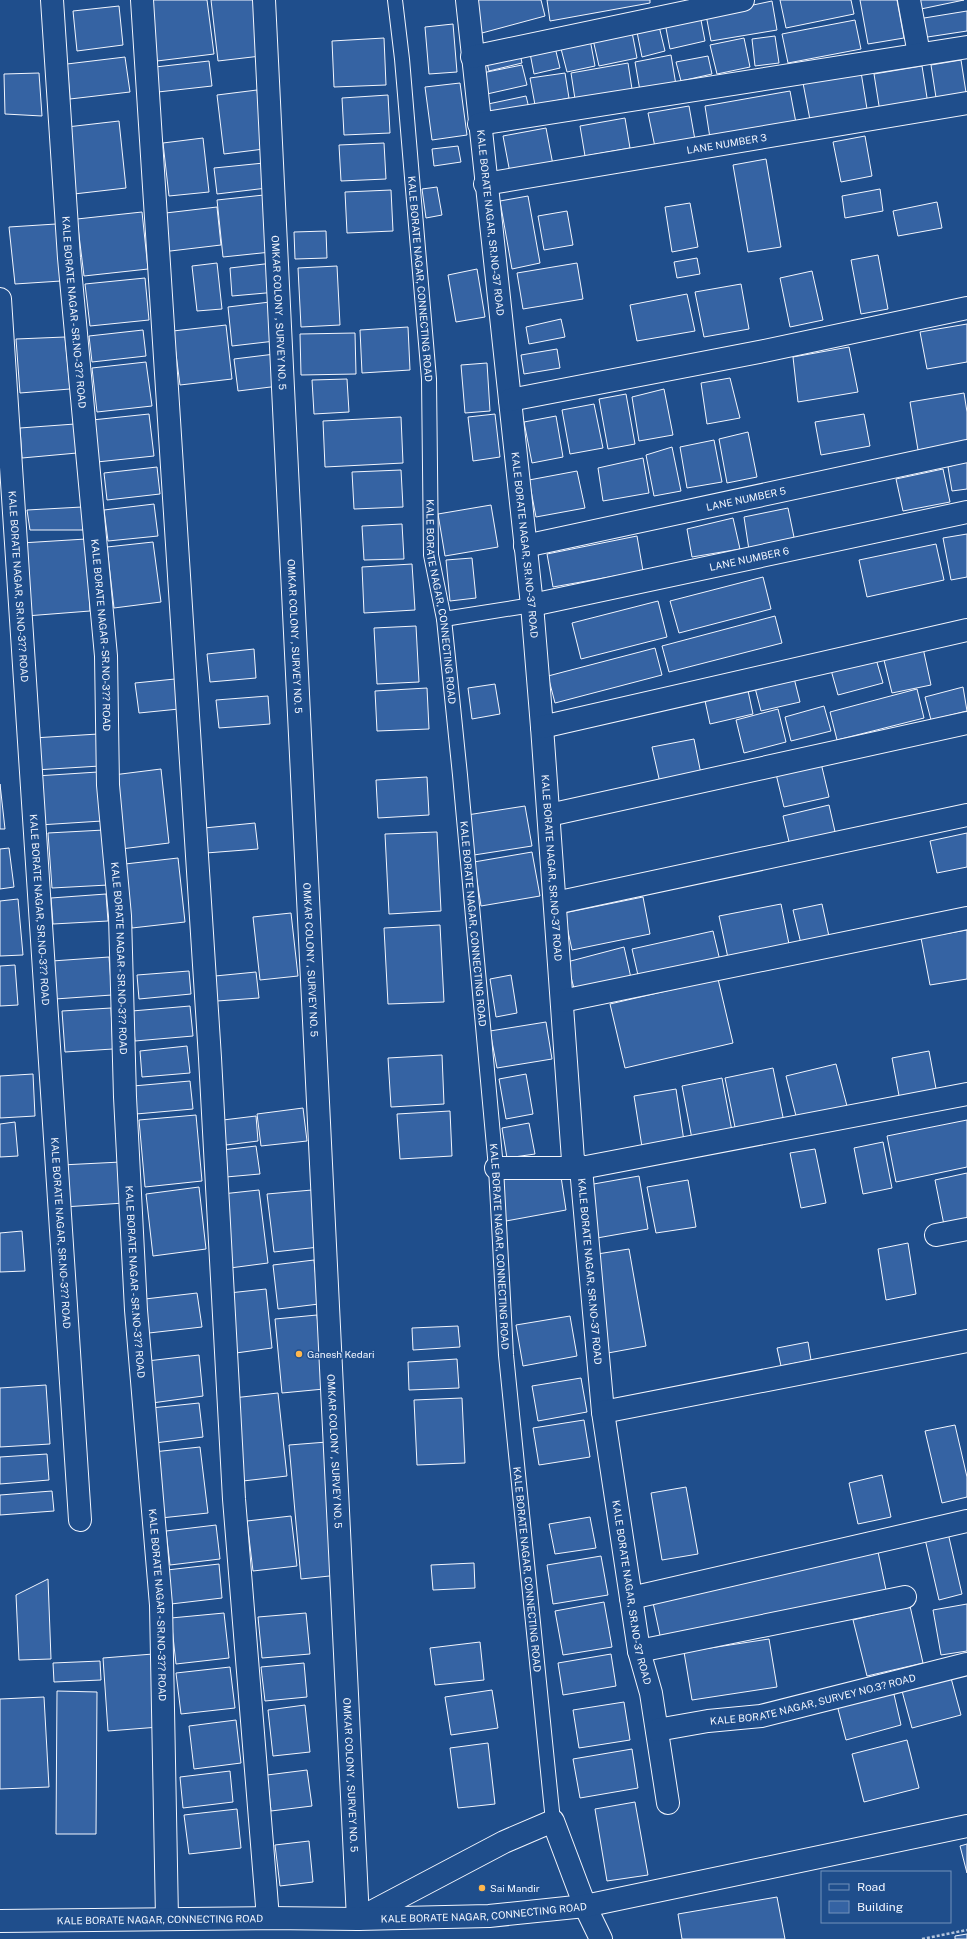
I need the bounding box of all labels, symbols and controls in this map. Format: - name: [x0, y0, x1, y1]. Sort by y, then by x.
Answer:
- street label: KALE BORATE NAGAR, SR.NO-37 ROAD: [475, 129, 507, 316]
- street label: LANE NUMBER 3: [686, 131, 768, 156]
- street label: KALE BORATE NAGAR, CONNECTING ROAD: [406, 175, 435, 382]
- street label: KALE BORATE NAGAR - SR.NO-3?? ROAD: [60, 216, 89, 409]
- street label: OMKAR COLONY , SURVEY NO. 5: [270, 235, 289, 390]
- street label: KALE BORATE NAGAR, SR.NO-37 ROAD: [510, 451, 541, 639]
- street label: LANE NUMBER 5: [705, 484, 787, 513]
- street label: KALE BORATE NAGAR, SR.NO-3?? ROAD: [7, 490, 31, 683]
- street label: KALE BORATE NAGAR, CONNECTING ROAD: [424, 499, 459, 705]
- street label: KALE BORATE NAGAR - SR.NO-3?? ROAD: [89, 538, 113, 731]
- street label: LANE NUMBER 6: [708, 544, 790, 573]
- street label: OMKAR COLONY , SURVEY NO. 5: [285, 559, 305, 714]
- street label: KALE BORATE NAGAR, SR.NO-37 ROAD: [539, 774, 565, 962]
- street label: KALE BORATE NAGAR, SR.NO-3?? ROAD: [28, 814, 52, 1006]
- street label: KALE BORATE NAGAR, CONNECTING ROAD: [458, 820, 489, 1027]
- street label: KALE BORATE NAGAR - SR.NO-3?? ROAD: [109, 861, 130, 1055]
- street label: OMKAR COLONY , SURVEY NO. 5: [301, 882, 321, 1037]
- street label: KALE BORATE NAGAR, SR.NO-3?? ROAD: [49, 1137, 73, 1329]
- street label: KALE BORATE NAGAR, CONNECTING ROAD: [488, 1143, 512, 1350]
- street label: KALE BORATE NAGAR, SR.NO-37 ROAD: [576, 1178, 605, 1365]
- street label: KALE BORATE NAGAR - SR.NO-3?? ROAD: [124, 1185, 148, 1379]
- place label: Ganesh Kedari: [307, 1348, 375, 1360]
- marker: Ganesh Kedari: [294, 1349, 304, 1359]
- street label: OMKAR COLONY , SURVEY NO. 5: [325, 1374, 345, 1529]
- street label: KALE BORATE NAGAR, CONNECTING ROAD: [511, 1466, 544, 1673]
- street label: KALE BORATE NAGAR, SR.NO-37 ROAD: [610, 1499, 654, 1686]
- street label: KALE BORATE NAGAR - SR.NO-3?? ROAD: [147, 1508, 169, 1701]
- street label: KALE BORATE NAGAR, SURVEY NO.3? ROAD: [709, 1671, 917, 1727]
- street label: OMKAR COLONY , SURVEY NO. 5: [341, 1697, 361, 1852]
- legend: [821, 1871, 951, 1923]
- text: Road: [857, 1880, 885, 1894]
- place label: Sai Mandir: [490, 1882, 540, 1894]
- marker: Sai Mandir: [477, 1883, 487, 1893]
- street label: KALE BORATE NAGAR, CONNECTING ROAD: [381, 1900, 587, 1924]
- text: Building: [857, 1900, 903, 1914]
- street label: KALE BORATE NAGAR, CONNECTING ROAD: [57, 1912, 263, 1926]

